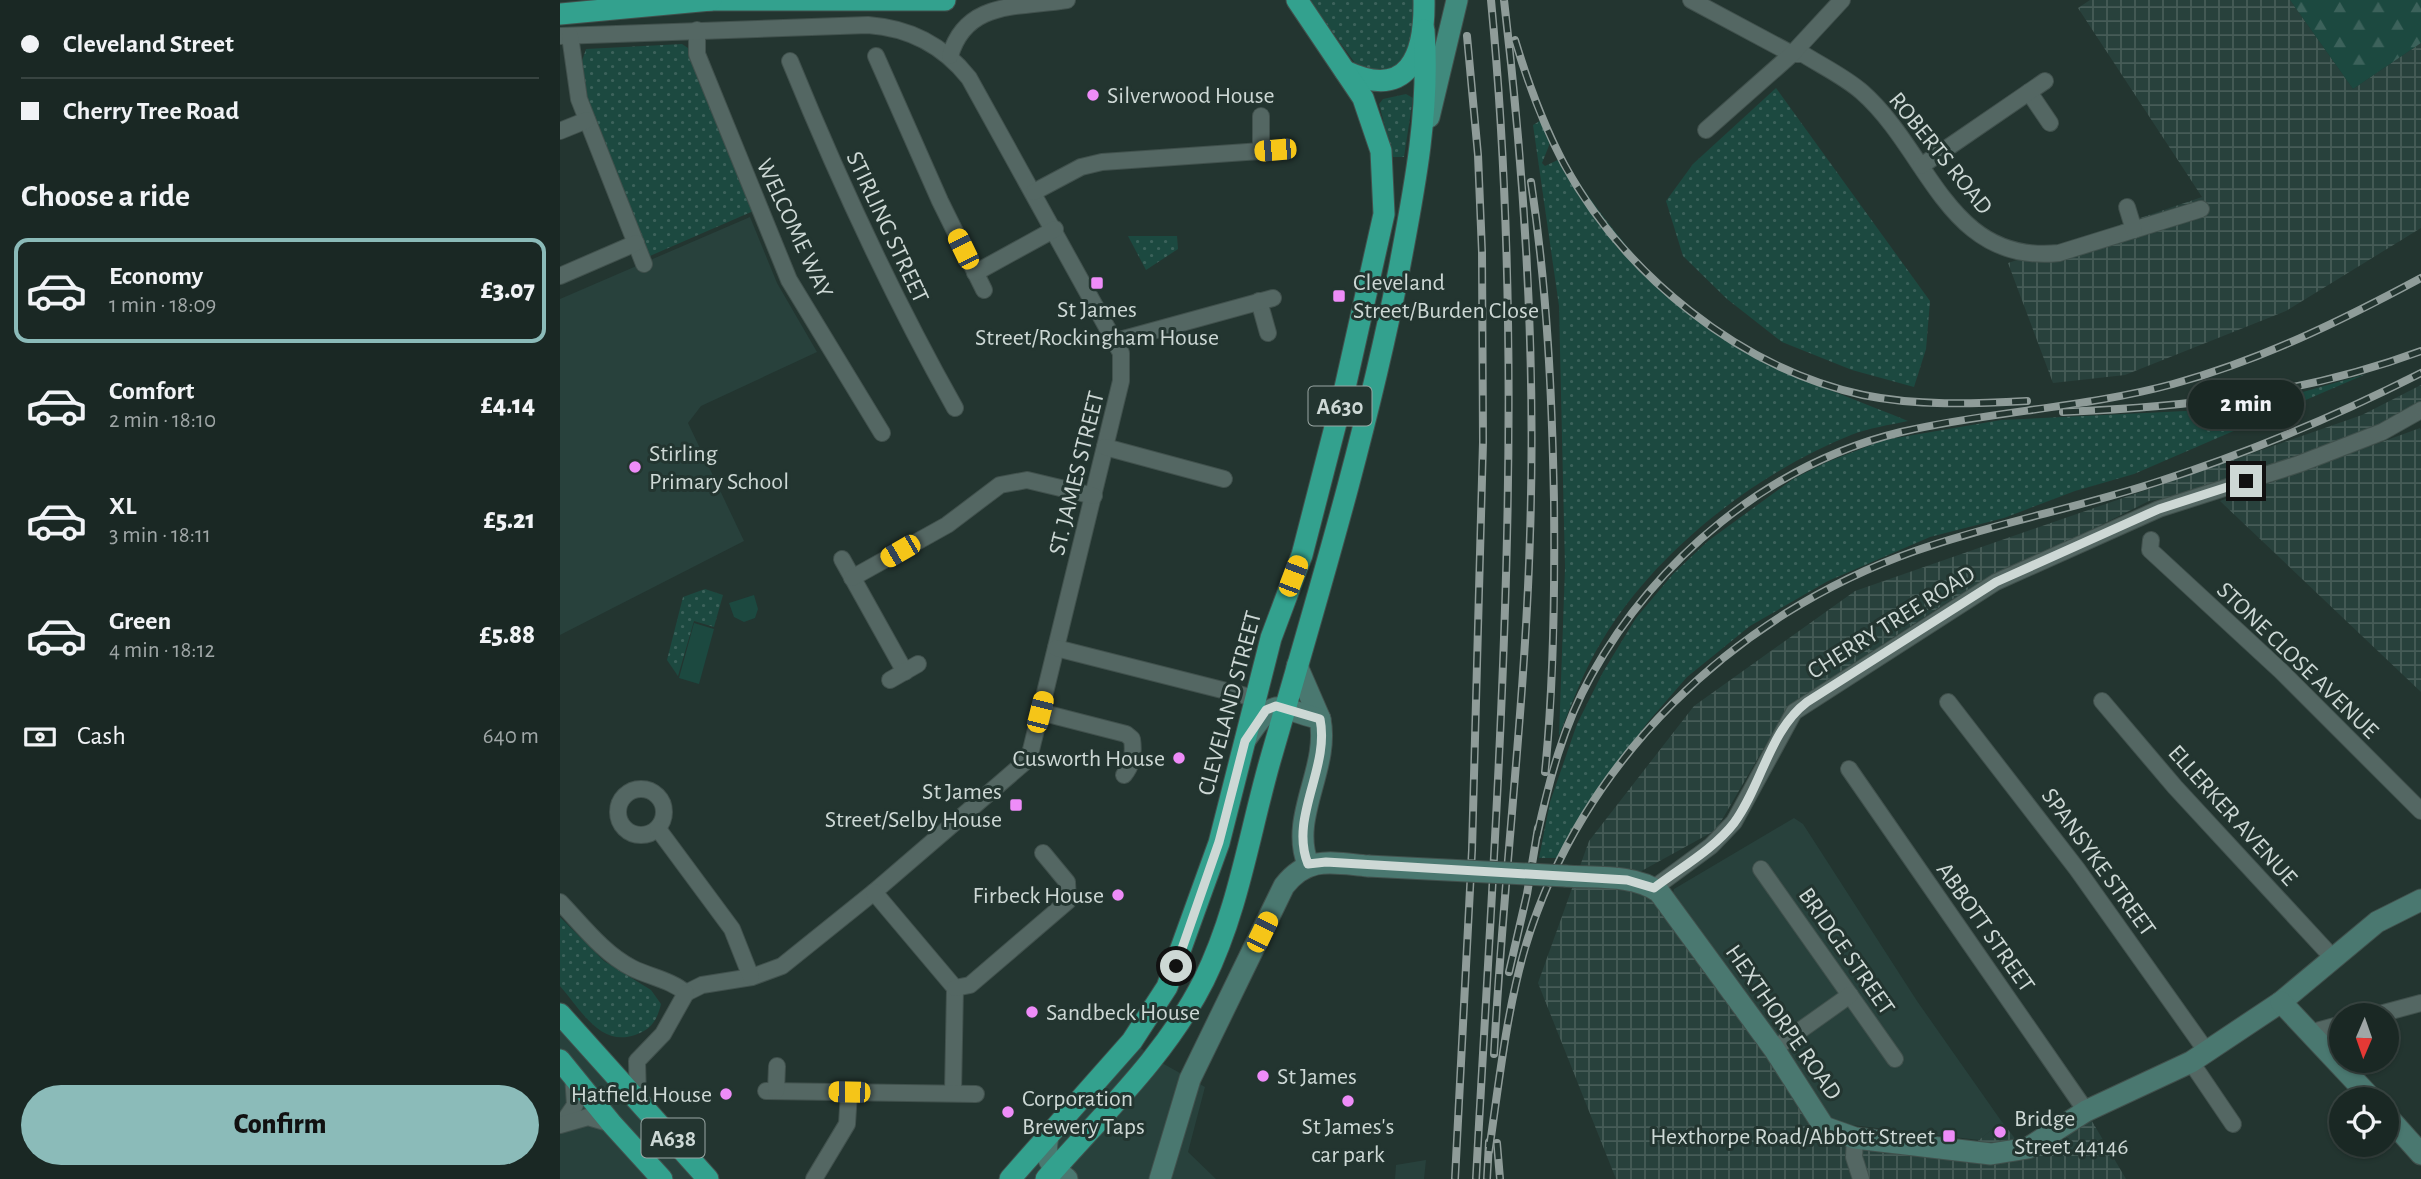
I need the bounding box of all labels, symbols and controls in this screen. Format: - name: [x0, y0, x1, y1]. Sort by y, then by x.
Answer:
- text: Cleveland Street: [63, 31, 234, 57]
- place label: Silverwood House: [1107, 84, 1275, 108]
- marker: Silverwood House: [1085, 87, 1101, 103]
- street label: ROBERTS ROAD: [1884, 88, 1997, 219]
- text: Cherry Tree Road: [63, 98, 239, 124]
- car: [1254, 138, 1297, 162]
- street label: STIRLING STREET: [842, 148, 933, 307]
- street label: WELCOME WAY: [751, 155, 837, 302]
- text: Choose a ride: [21, 180, 190, 212]
- car: [945, 226, 982, 272]
- icon: car: [25, 259, 88, 322]
- text: Economy: [109, 263, 203, 289]
- place label: Cleveland Street/Burden Close: [1353, 271, 1539, 323]
- marker: St James Street/Rockingham House: [1089, 275, 1105, 291]
- text: £3.07: [481, 277, 535, 303]
- marker: Cleveland Street/Burden Close: [1331, 288, 1347, 304]
- text: 1 min · 18:09: [109, 294, 216, 317]
- place label: St James Street/Rockingham House: [975, 298, 1219, 350]
- icon: car: [25, 374, 88, 437]
- text: Comfort: [109, 378, 194, 404]
- callout: 2 min: [2188, 379, 2304, 428]
- road number: A630: [1308, 386, 1372, 426]
- street label: ST. JAMES STREET: [1045, 389, 1109, 558]
- text: £4.14: [481, 392, 535, 418]
- text: 2 min: [2220, 393, 2272, 416]
- text: 2 min · 18:10: [109, 409, 216, 432]
- place label: Stirling Primary School: [649, 442, 789, 494]
- marker: Stirling Primary School: [627, 459, 643, 475]
- route end: [2230, 465, 2262, 497]
- icon: car: [25, 489, 88, 552]
- text: XL: [109, 493, 136, 519]
- text: £5.21: [484, 507, 535, 533]
- text: 3 min · 18:11: [109, 524, 211, 547]
- car: [877, 531, 924, 571]
- car: [1276, 553, 1311, 599]
- street label: CHERRY TREE ROAD: [1804, 562, 1980, 684]
- street label: STONE CLOSE AVENUE: [2212, 578, 2383, 744]
- icon: car: [25, 604, 88, 667]
- text: Green: [109, 608, 171, 634]
- street label: CLEVELAND STREET: [1194, 608, 1266, 798]
- text: £5.88: [480, 622, 535, 648]
- text: 4 min · 18:12: [109, 639, 215, 662]
- car: [1025, 689, 1056, 735]
- icon: cash: [21, 718, 59, 756]
- text: Cash: [77, 723, 126, 749]
- text: 640 m: [483, 725, 539, 748]
- street label: ELLERKER AVENUE: [2163, 741, 2302, 891]
- place label: Cusworth House: [1013, 747, 1165, 771]
- marker: Cusworth House: [1171, 750, 1187, 766]
- place label: St James Street/Selby House: [825, 780, 1002, 832]
- street label: SPANSYKE STREET: [2037, 784, 2160, 941]
- marker: St James Street/Selby House: [1008, 797, 1024, 813]
- street label: ABBOTT STREET: [1932, 858, 2039, 997]
- place label: Firbeck House: [973, 884, 1104, 908]
- street label: BRIDGE STREET: [1794, 884, 1899, 1020]
- marker: Firbeck House: [1110, 887, 1126, 903]
- car: [1244, 909, 1281, 955]
- street label: HEXTHORPE ROAD: [1721, 940, 1846, 1105]
- route start: [1160, 950, 1192, 982]
- place label: Sandbeck House: [1046, 1001, 1200, 1025]
- north arrow: [2329, 1003, 2399, 1073]
- map controls: [2329, 1003, 2399, 1157]
- marker: Sandbeck House: [1024, 1004, 1040, 1020]
- place label: St James: [1277, 1065, 1357, 1089]
- marker: St James: [1255, 1068, 1271, 1084]
- car: [828, 1081, 871, 1103]
- place label: Hatfield House: [571, 1083, 712, 1107]
- button: Confirm: [21, 1085, 539, 1165]
- marker: Hatfield House: [718, 1086, 734, 1102]
- place label: Corporation Brewery Taps: [1022, 1087, 1145, 1139]
- button: locate: [2329, 1087, 2399, 1157]
- marker: St James's car park: [1340, 1093, 1356, 1109]
- marker: Corporation Brewery Taps: [1000, 1104, 1016, 1120]
- place label: Bridge Street 44146: [2014, 1107, 2129, 1159]
- place label: St James's car park: [1302, 1115, 1394, 1167]
- road number: A638: [642, 1119, 704, 1158]
- marker: Bridge Street 44146: [1992, 1124, 2008, 1140]
- place label: Hexthorpe Road/Abbott Street: [1650, 1125, 1935, 1149]
- marker: Hexthorpe Road/Abbott Street: [1941, 1128, 1957, 1144]

